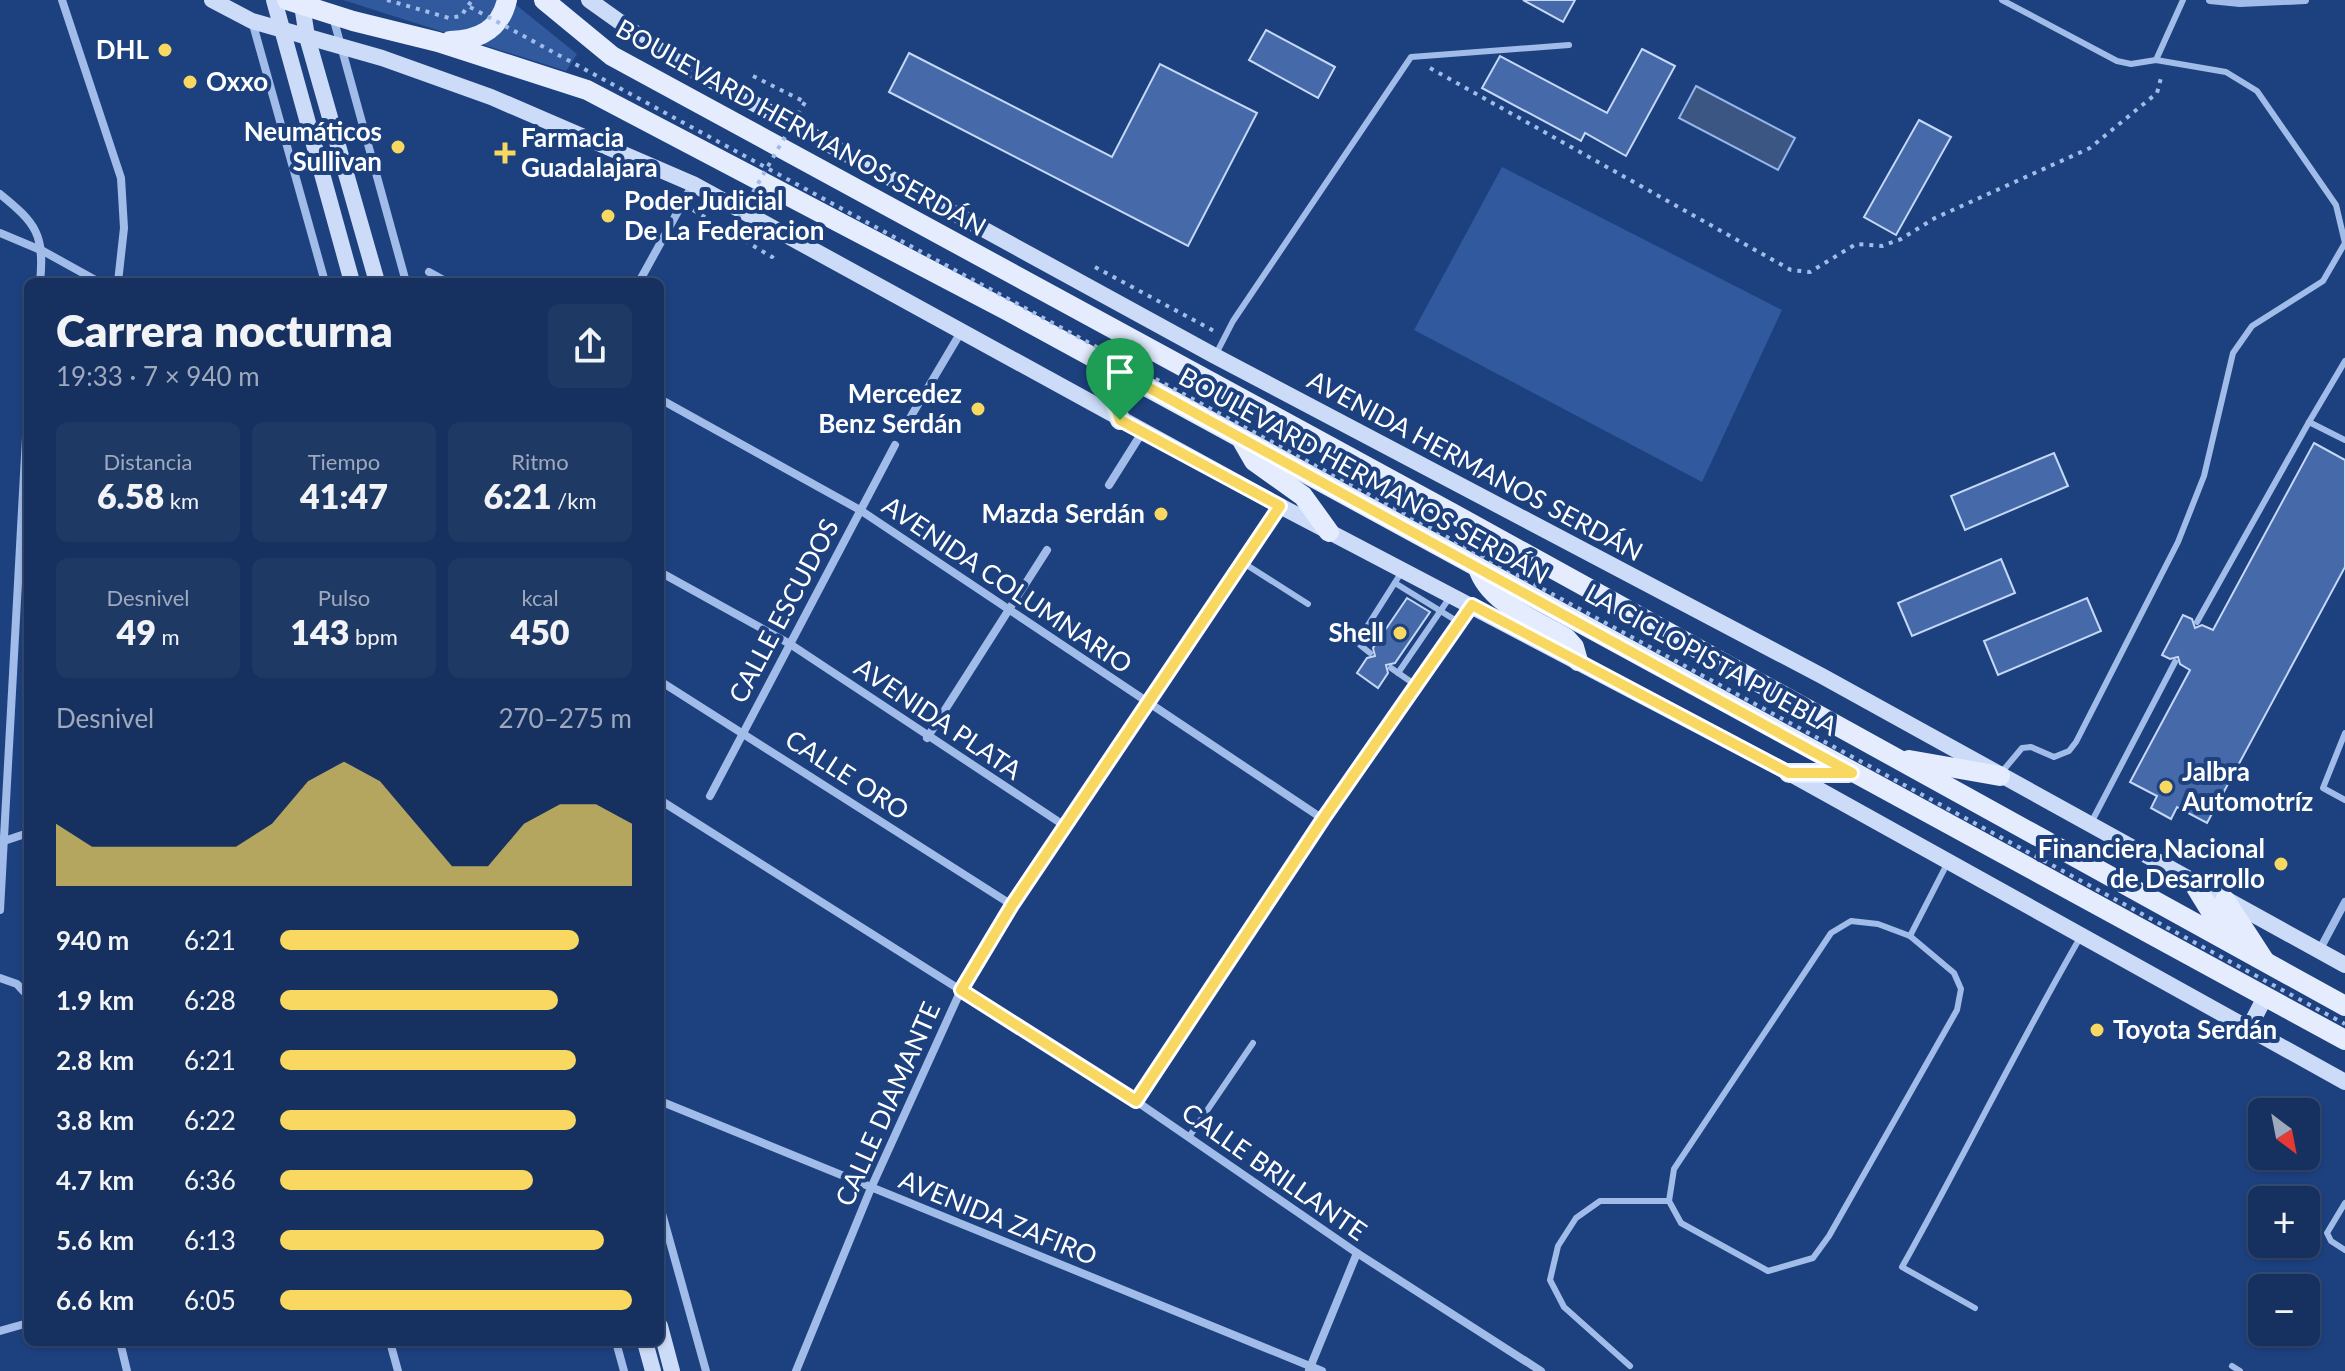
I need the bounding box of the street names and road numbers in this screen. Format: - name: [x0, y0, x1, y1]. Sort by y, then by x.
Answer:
- street label: BOULEVARD HERMANOS SERDÁN: [611, 12, 992, 242]
- street label: BOULEVARD HERMANOS SERDÁN: [1174, 360, 1555, 590]
- street label: AVENIDA HERMANOS SERDÁN: [1302, 363, 1649, 567]
- street label: AVENIDA COLUMNARIO: [877, 489, 1138, 680]
- street label: CALLE ESCUDOS: [721, 513, 845, 708]
- street label: LA CICLOPISTA PUEBLA: [1580, 576, 1844, 742]
- street label: AVENIDA PLATA: [849, 651, 1028, 786]
- street label: CALLE ORO: [780, 722, 915, 826]
- street label: CALLE DIAMANTE: [828, 997, 946, 1211]
- street label: CALLE BRILLANTE: [1176, 1095, 1373, 1247]
- street label: AVENIDA ZAFIRO: [895, 1163, 1102, 1271]

